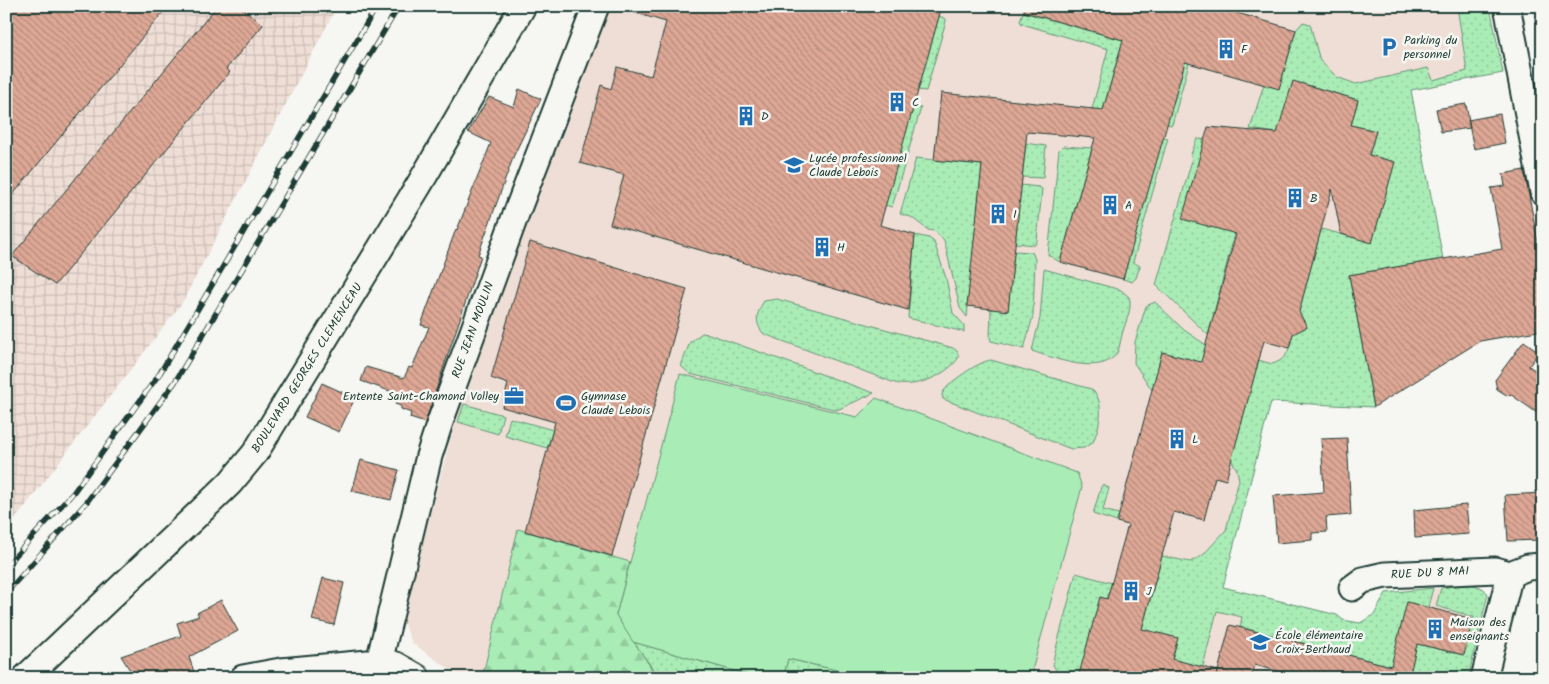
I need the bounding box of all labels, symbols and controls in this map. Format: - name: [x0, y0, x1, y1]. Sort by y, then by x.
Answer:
- place label: Parking du personnel: [1403, 31, 1457, 64]
- parking icon: Parking du personnel: [1378, 36, 1400, 58]
- building icon: F: [1215, 38, 1237, 60]
- place label: F: [1241, 40, 1249, 59]
- building icon: C: [886, 91, 908, 113]
- place label: C: [912, 93, 919, 112]
- building icon: D: [735, 105, 757, 127]
- place label: D: [761, 107, 769, 126]
- place label: Lycée professionnel Claude Lebois: [809, 149, 907, 182]
- school or university icon: Lycée professionnel Claude Lebois: [783, 154, 805, 176]
- building icon: B: [1284, 187, 1306, 209]
- place label: B: [1310, 189, 1318, 208]
- building icon: A: [1099, 194, 1121, 216]
- place label: A: [1125, 196, 1132, 215]
- building icon: I: [987, 203, 1009, 225]
- place label: I: [1013, 205, 1017, 224]
- building icon: H: [811, 236, 833, 258]
- place label: H: [837, 238, 845, 257]
- street label: BOULEVARD GEORGES CLEMENCEAU: [247, 279, 367, 457]
- street label: RUE JEAN MOULIN: [447, 279, 499, 381]
- office icon: Entente Saint-Chamond Volley: [503, 385, 525, 407]
- place label: Entente Saint-Chamond Volley: [343, 387, 499, 406]
- place label: Gymnase Claude Lebois: [581, 387, 650, 420]
- sports icon: Gymnase Claude Lebois: [555, 392, 577, 414]
- building icon: L: [1166, 428, 1188, 450]
- place label: L: [1192, 430, 1199, 449]
- street label: RUE DU 8 MAI: [1390, 561, 1470, 585]
- building icon: J: [1120, 580, 1142, 602]
- place label: J: [1146, 582, 1152, 601]
- place label: Maison des enseignants: [1450, 613, 1509, 646]
- building icon: Maison des enseignants: [1424, 618, 1446, 640]
- place label: École élémentaire Croix-Berthaud: [1275, 626, 1364, 659]
- school or university icon: École élémentaire Croix-Berthaud: [1249, 631, 1271, 653]

